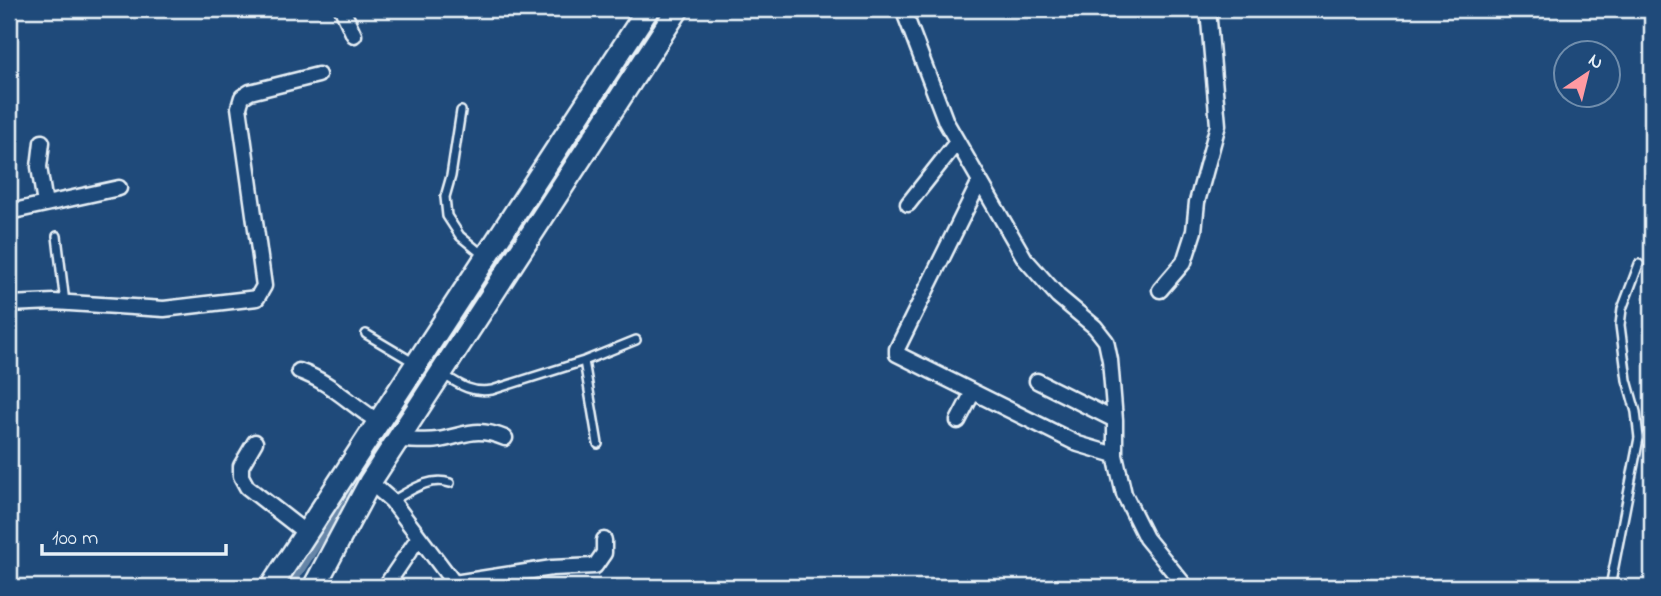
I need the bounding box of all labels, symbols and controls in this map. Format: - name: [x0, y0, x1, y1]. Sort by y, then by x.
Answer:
- north arrow: [1552, 38, 1622, 108]
- text: N: [1582, 47, 1608, 77]
- scale bar: [42, 512, 226, 556]
- text: 100 m: [52, 524, 98, 554]

